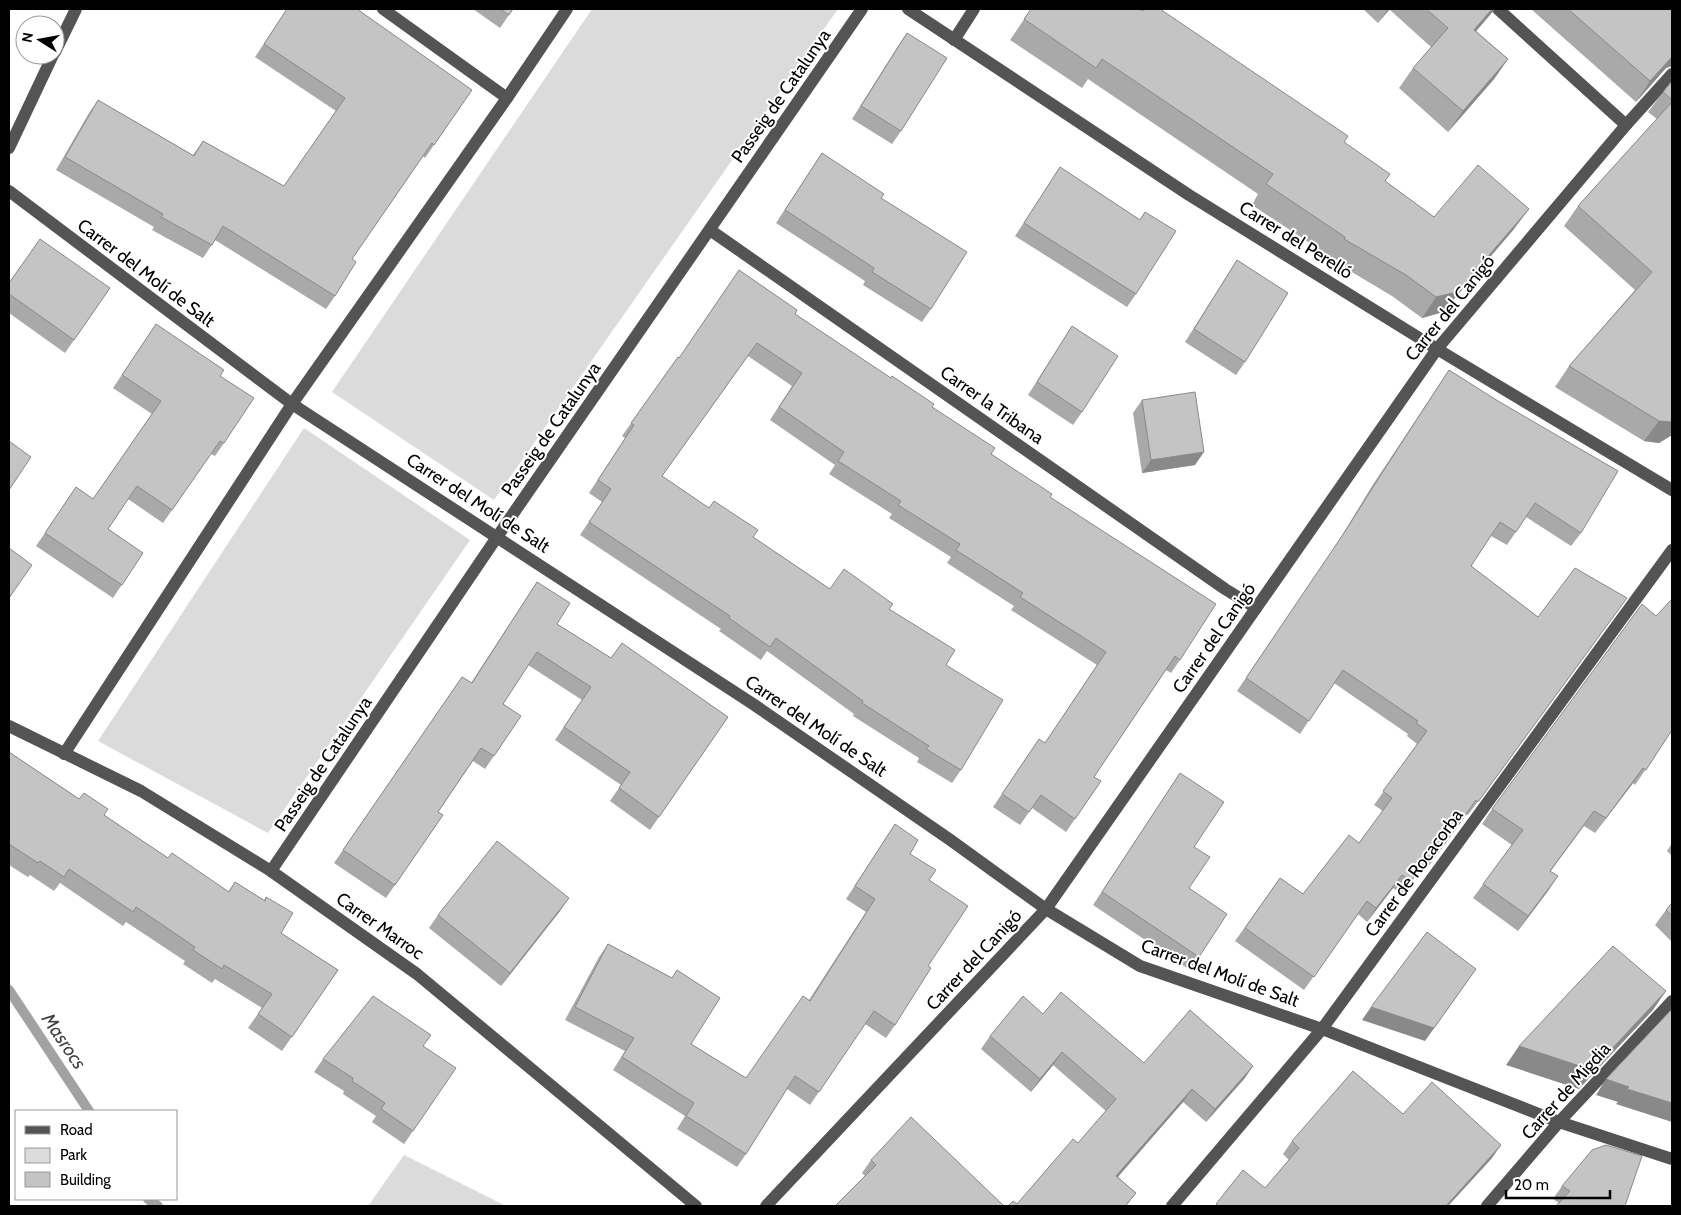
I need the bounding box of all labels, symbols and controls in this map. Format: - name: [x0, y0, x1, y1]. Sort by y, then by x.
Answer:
- north arrow: [15, 15, 65, 65]
- street label: Passeig de Catalunya: [727, 25, 836, 167]
- text: N: [17, 31, 37, 44]
- street label: Carrer del Perelló: [1235, 196, 1357, 284]
- street label: Carrer del Molí de Salt: [73, 214, 219, 332]
- street label: Carrer del Canigó: [1401, 251, 1499, 365]
- street label: Passeig de Catalunya: [497, 358, 606, 500]
- street label: Carrer la Tribana: [936, 361, 1048, 449]
- street label: Carrer del Molí de Salt: [402, 448, 554, 558]
- street label: Carrer del Canigó: [1168, 578, 1260, 697]
- street label: Carrer del Molí de Salt: [741, 670, 891, 782]
- street label: Passeig de Catalunya: [270, 692, 377, 836]
- street label: Carrer de Rocacorba: [1360, 805, 1468, 941]
- street label: Carrer Marroc: [332, 888, 428, 964]
- street label: Carrer del Canigó: [922, 905, 1026, 1015]
- street label: Carrer del Molí de Salt: [1138, 934, 1302, 1012]
- water label: Masrocs: [36, 1008, 91, 1073]
- street label: Carrer de Migdia: [1517, 1038, 1615, 1144]
- legend: [15, 1110, 178, 1200]
- text: Road: [60, 1121, 93, 1139]
- text: Park: [60, 1146, 87, 1164]
- scale bar: [1506, 1168, 1610, 1200]
- text: Building: [60, 1171, 111, 1189]
- text: 20 m: [1514, 1176, 1549, 1194]

